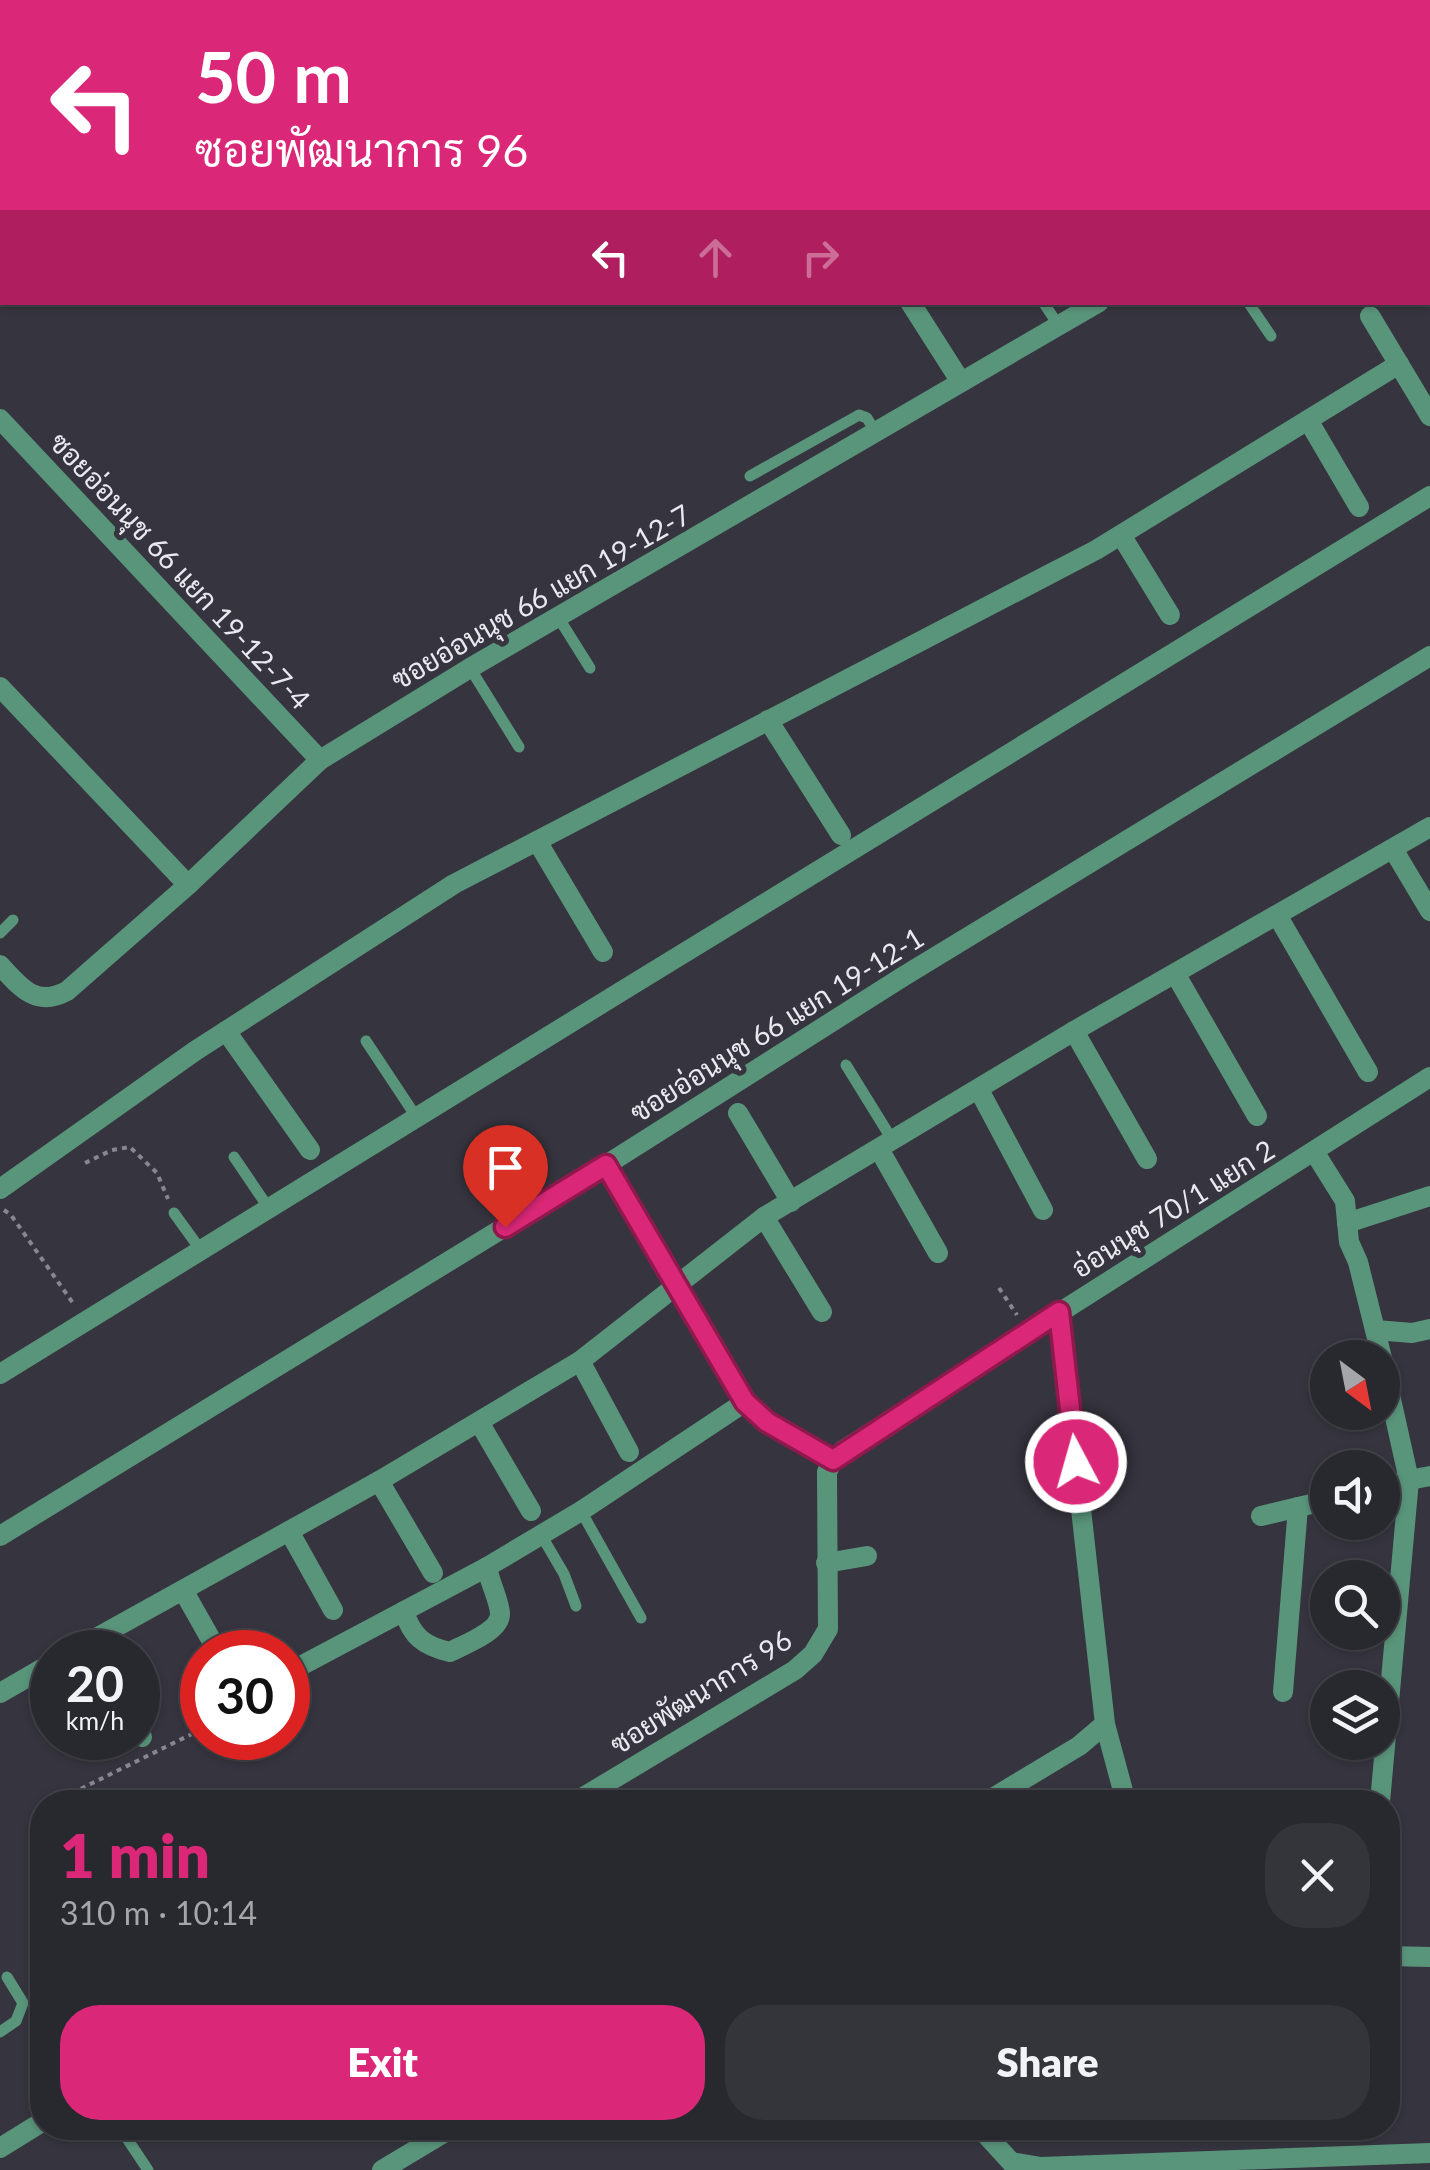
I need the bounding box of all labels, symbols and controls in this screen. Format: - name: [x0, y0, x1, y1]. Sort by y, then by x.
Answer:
- text: 50 m: [195, 34, 352, 118]
- icon: left: [30, 40, 160, 170]
- text: ซอยพัฒนาการ 96: [195, 123, 528, 177]
- icon: left: [583, 230, 638, 285]
- icon: ahead: [688, 230, 743, 285]
- icon: right: [793, 230, 848, 285]
- street label: ซอยอ่อนนุช 66 แยก 19-12-7-4: [40, 425, 318, 719]
- street label: ซอยอ่อนนุช 66 แยก 19-12-7: [385, 497, 698, 699]
- street label: ซอยอ่อนนุช 66 แยก 19-12-1: [623, 920, 932, 1132]
- pin: [463, 1125, 548, 1228]
- street label: อ่อนนุช 70/1 แยก 2: [1065, 1132, 1282, 1288]
- icon: arrive: [478, 1140, 533, 1195]
- north arrow: [1310, 1340, 1400, 1430]
- map controls: [1310, 1340, 1400, 1760]
- position arrow: [1024, 1410, 1128, 1514]
- button: sound: [1310, 1450, 1400, 1540]
- button: search: [1310, 1560, 1400, 1650]
- street label: ซอยพัฒนาการ 96: [603, 1622, 797, 1761]
- speed limit sign: 30: [180, 1630, 310, 1760]
- text: 20: [66, 1653, 124, 1713]
- button: layers: [1310, 1670, 1400, 1760]
- text: km/h: [66, 1705, 124, 1735]
- text: 1 min: [60, 1819, 210, 1891]
- button: close: [1265, 1823, 1370, 1928]
- text: 310 m · 10:14: [60, 1893, 257, 1932]
- button: Exit: [60, 2005, 705, 2120]
- button: Share: [725, 2005, 1370, 2120]

